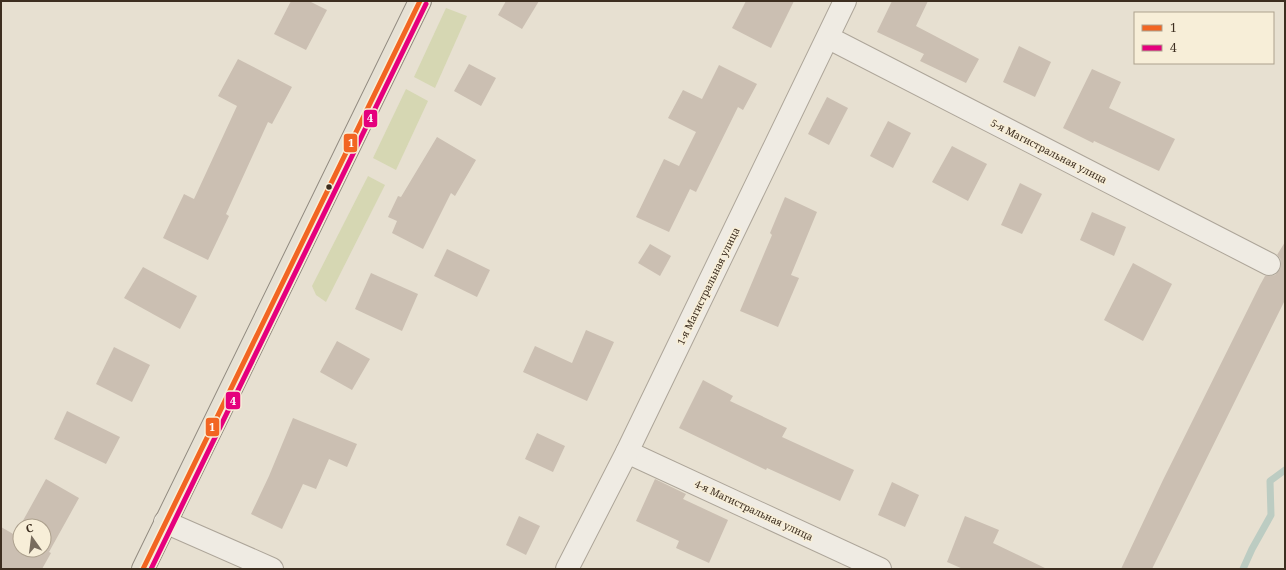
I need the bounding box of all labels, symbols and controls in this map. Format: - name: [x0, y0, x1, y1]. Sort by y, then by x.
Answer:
- legend: [1134, 12, 1274, 64]
- text: 1: [1170, 19, 1177, 36]
- text: 4: [1170, 39, 1177, 56]
- line badge: 4: [363, 109, 378, 128]
- text: 4: [367, 110, 373, 125]
- street label: 5-я Магистральная улица: [988, 115, 1110, 187]
- line badge: 1: [343, 133, 358, 153]
- text: 1: [348, 135, 354, 150]
- unlabelled marker: [324, 182, 334, 192]
- street label: 1-я Магистральная улица: [673, 225, 743, 347]
- line badge: 4: [225, 391, 241, 410]
- text: 4: [230, 393, 236, 408]
- line badge: 1: [205, 417, 220, 437]
- text: 1: [209, 419, 215, 434]
- street label: 4-я Магистральная улица: [693, 476, 816, 544]
- north arrow: [12, 518, 52, 558]
- text: С: [24, 520, 35, 536]

